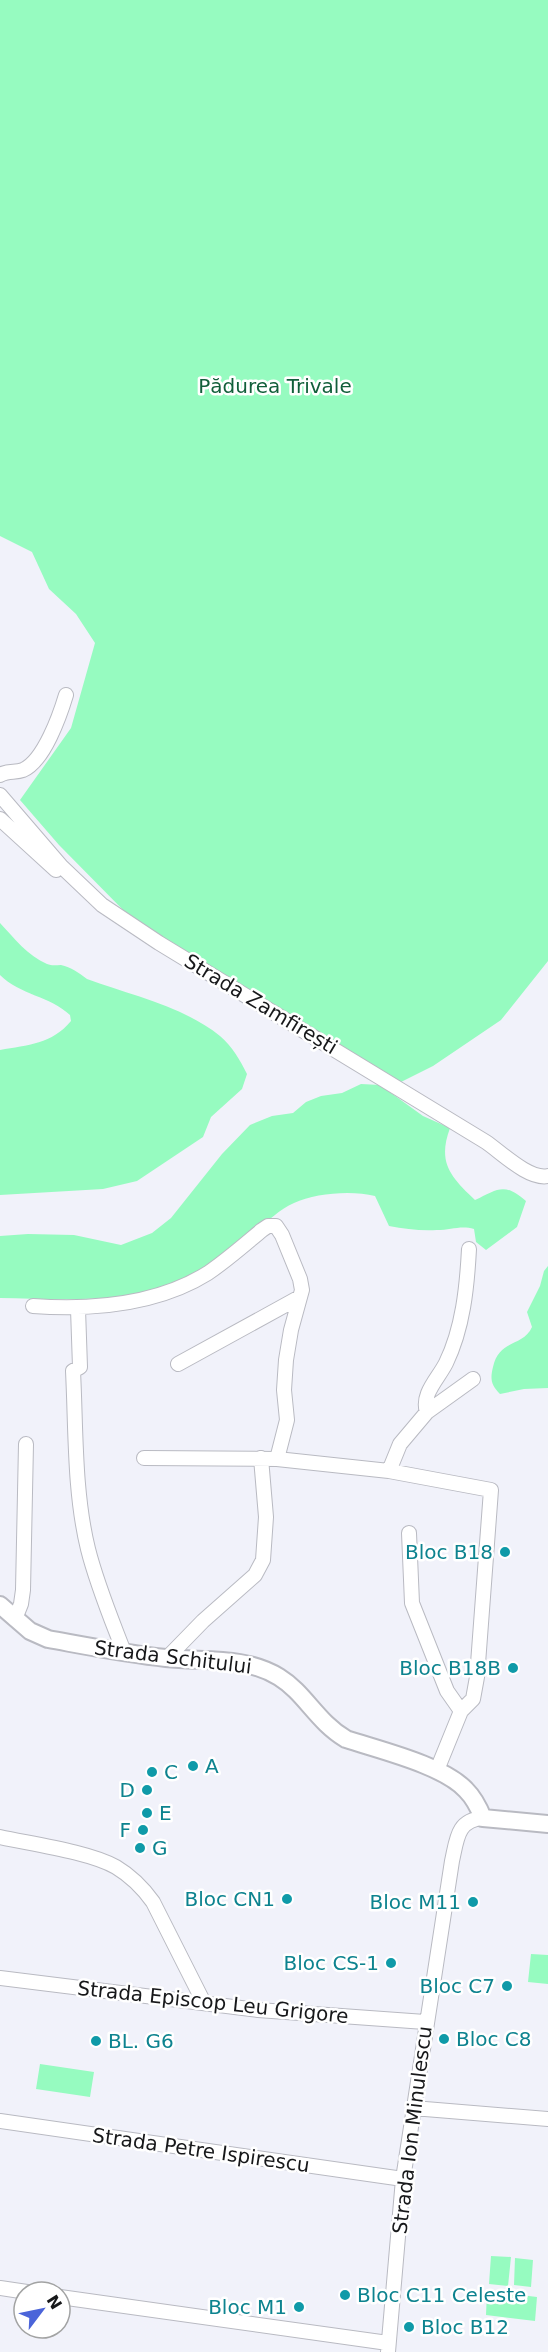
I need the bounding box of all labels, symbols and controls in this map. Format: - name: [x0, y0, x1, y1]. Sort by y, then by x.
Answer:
- park label: Pădurea Trivale: [198, 374, 352, 398]
- street label: Strada Zamfirești: [180, 949, 342, 1059]
- place label: Bloc B18: [405, 1540, 493, 1564]
- marker: Bloc B18: [498, 1545, 512, 1559]
- street label: Strada Schitului: [93, 1635, 253, 1679]
- place label: Bloc B18B: [399, 1656, 501, 1680]
- marker: Bloc B18B: [506, 1661, 520, 1675]
- place label: A: [205, 1754, 219, 1778]
- marker: A: [186, 1759, 200, 1773]
- place label: C: [164, 1760, 178, 1784]
- marker: C: [145, 1765, 159, 1779]
- place label: D: [120, 1778, 135, 1802]
- marker: D: [140, 1783, 154, 1797]
- place label: E: [159, 1801, 172, 1825]
- marker: E: [140, 1806, 154, 1820]
- place label: F: [119, 1818, 131, 1842]
- marker: F: [136, 1823, 150, 1837]
- place label: G: [152, 1836, 168, 1860]
- marker: G: [133, 1841, 147, 1855]
- place label: Bloc CN1: [184, 1887, 275, 1911]
- place label: Bloc M11: [369, 1890, 461, 1914]
- marker: Bloc CN1: [280, 1892, 294, 1906]
- marker: Bloc M11: [466, 1895, 480, 1909]
- place label: Bloc CS-1: [284, 1951, 379, 1975]
- marker: Bloc CS-1: [384, 1956, 398, 1970]
- place label: Bloc C7: [419, 1974, 495, 1998]
- street label: Strada Episcop Leu Grigore: [76, 1976, 350, 2028]
- marker: Bloc C7: [500, 1979, 514, 1993]
- street label: Strada Ion Minulescu: [387, 2025, 437, 2235]
- place label: Bloc C8: [456, 2027, 532, 2051]
- place label: BL. G6: [108, 2029, 174, 2053]
- marker: Bloc C8: [437, 2032, 451, 2046]
- marker: BL. G6: [89, 2034, 103, 2048]
- street label: Strada Petre Ispirescu: [91, 2123, 311, 2177]
- north arrow: [12, 2280, 72, 2340]
- place label: Bloc C11 Celeste: [357, 2283, 526, 2307]
- marker: Bloc C11 Celeste: [338, 2288, 352, 2302]
- text: N: [43, 2292, 66, 2313]
- place label: Bloc M1: [208, 2295, 287, 2319]
- marker: Bloc M1: [292, 2300, 306, 2314]
- place label: Bloc B12: [421, 2315, 509, 2339]
- marker: Bloc B12: [402, 2320, 416, 2334]

